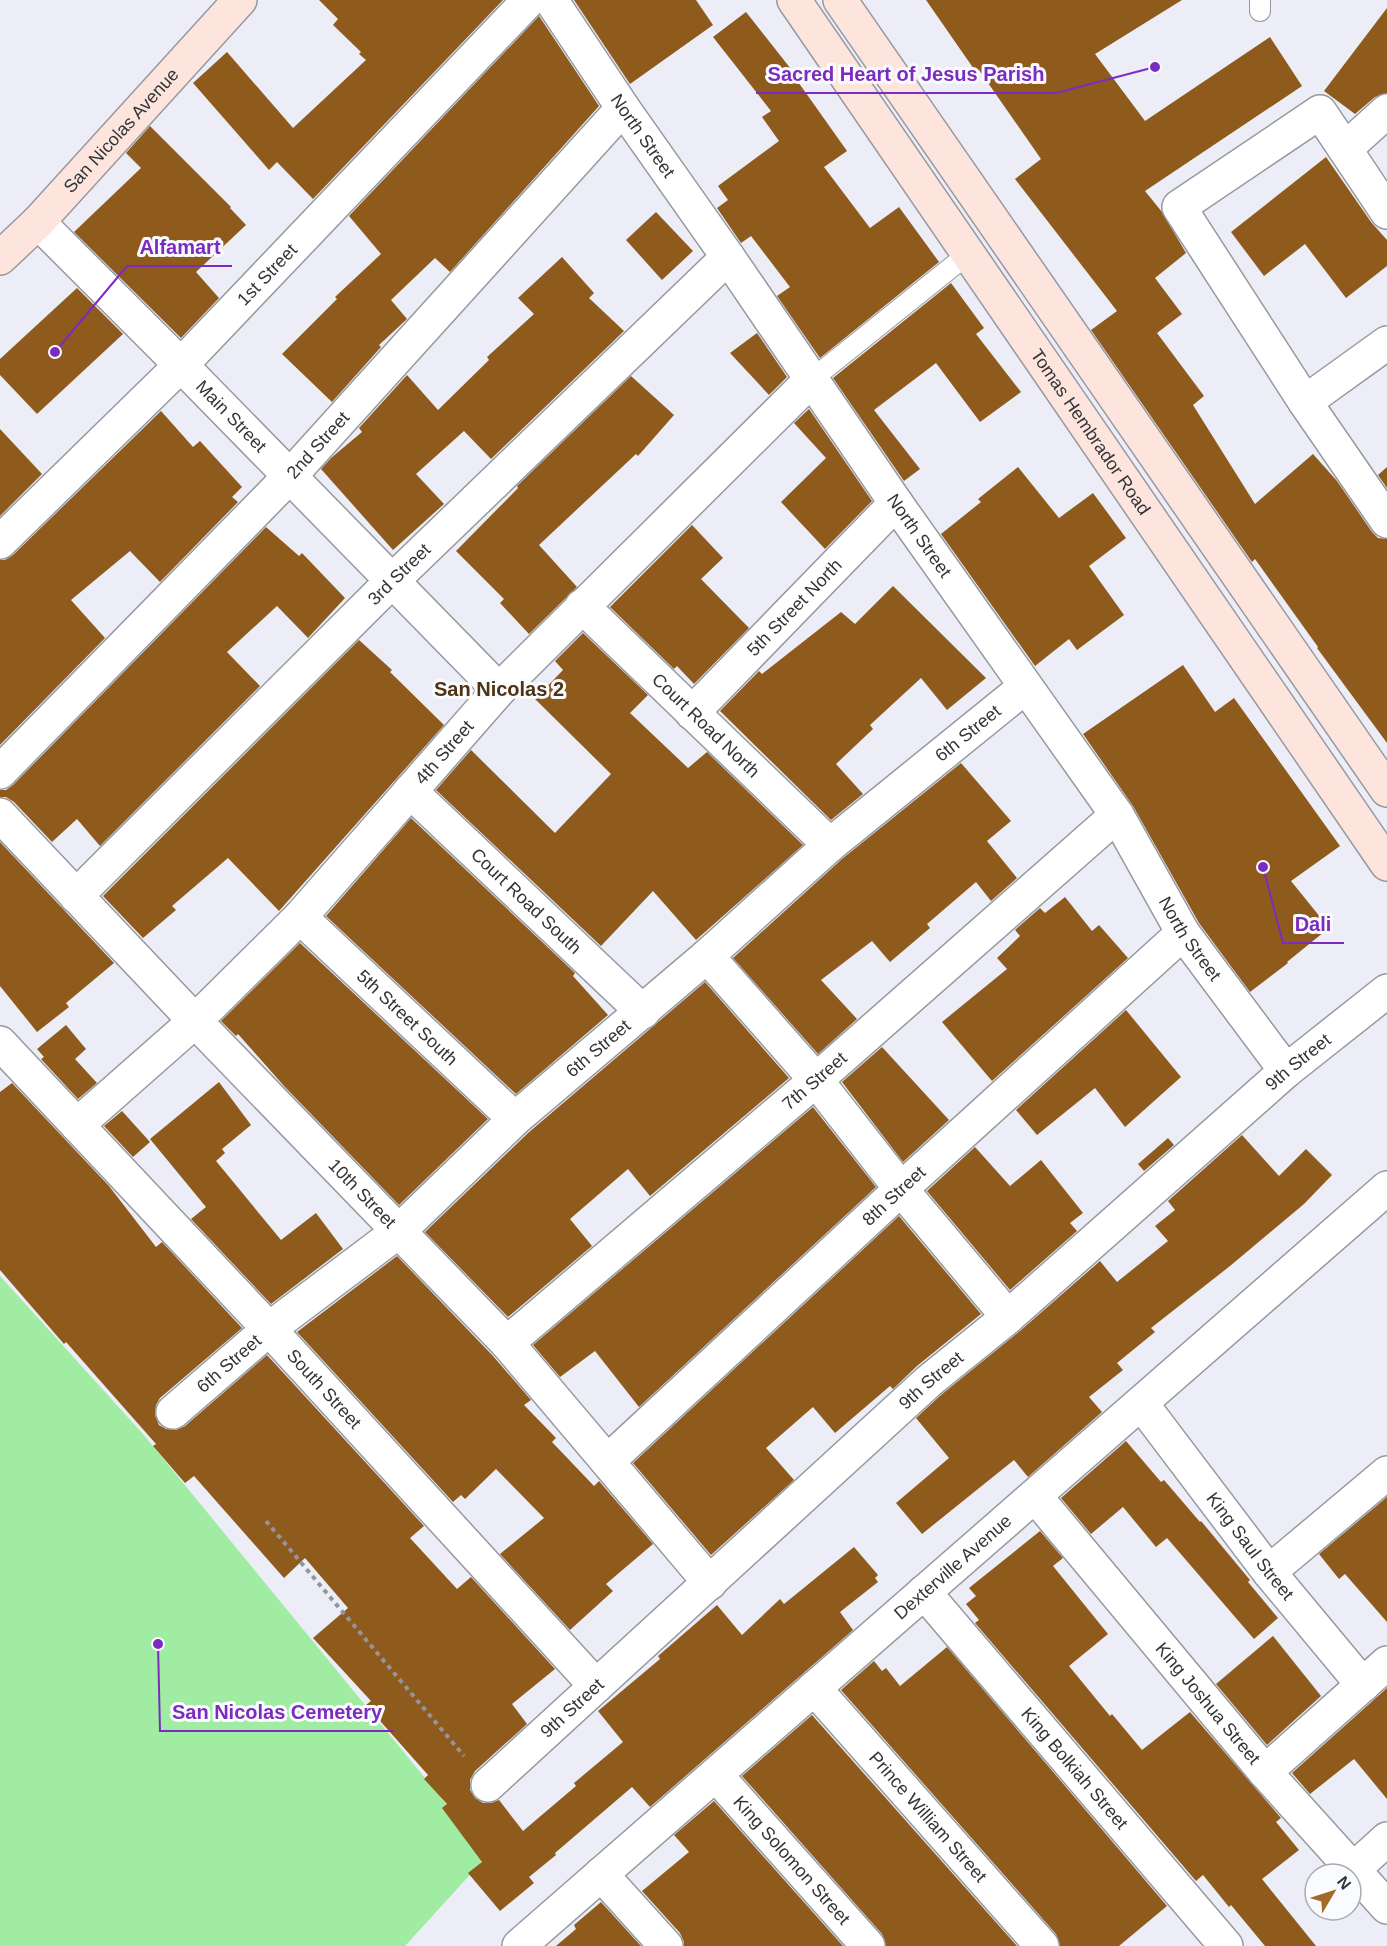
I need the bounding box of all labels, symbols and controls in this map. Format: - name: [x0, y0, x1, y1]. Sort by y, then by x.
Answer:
- callout: Sacred Heart of Jesus Parish: [756, 55, 1056, 93]
- text: Sacred Heart of Jesus Parish: [768, 63, 1044, 85]
- street label: San Nicolas Avenue: [60, 64, 183, 197]
- street label: North Street: [607, 90, 679, 181]
- callout: Alfamart: [127, 228, 232, 266]
- text: Alfamart: [139, 236, 221, 258]
- street label: 1st Street: [233, 240, 301, 309]
- street label: Tomas Hembrador Road: [1027, 345, 1154, 519]
- street label: Main Street: [192, 376, 271, 456]
- street label: 2nd Street: [283, 408, 353, 483]
- street label: North Street: [883, 490, 955, 581]
- street label: 3rd Street: [364, 540, 434, 609]
- street label: 5th Street North: [743, 555, 846, 660]
- street label: Court Road North: [648, 669, 764, 782]
- district label: San Nicolas 2: [434, 678, 564, 700]
- street label: 6th Street: [931, 701, 1005, 766]
- street label: 4th Street: [411, 716, 478, 788]
- street label: Court Road South: [467, 844, 585, 958]
- street label: North Street: [1155, 893, 1225, 985]
- callout: Dali: [1283, 905, 1344, 943]
- text: Dali: [1295, 913, 1331, 935]
- street label: 5th Street South: [353, 966, 461, 1070]
- street label: 6th Street: [562, 1016, 634, 1081]
- street label: 9th Street: [1261, 1030, 1335, 1094]
- street label: 7th Street: [778, 1048, 851, 1114]
- street label: 10th Street: [324, 1155, 400, 1232]
- street label: 8th Street: [858, 1162, 929, 1230]
- street label: 6th Street: [193, 1330, 265, 1397]
- street label: South Street: [283, 1345, 365, 1433]
- street label: 9th Street: [895, 1347, 967, 1413]
- street label: King Saul Street: [1202, 1489, 1298, 1604]
- street label: Dexterville Avenue: [890, 1511, 1015, 1624]
- street label: King Joshua Street: [1151, 1639, 1264, 1768]
- street label: 9th Street: [536, 1674, 608, 1742]
- callout: San Nicolas Cemetery: [160, 1693, 394, 1731]
- text: San Nicolas Cemetery: [172, 1701, 383, 1723]
- street label: King Bolkiah Street: [1017, 1704, 1132, 1833]
- street label: Prince William Street: [865, 1748, 991, 1886]
- street label: King Solomon Street: [729, 1792, 854, 1929]
- north arrow: [1303, 1862, 1363, 1922]
- text: N: [1334, 1873, 1355, 1893]

